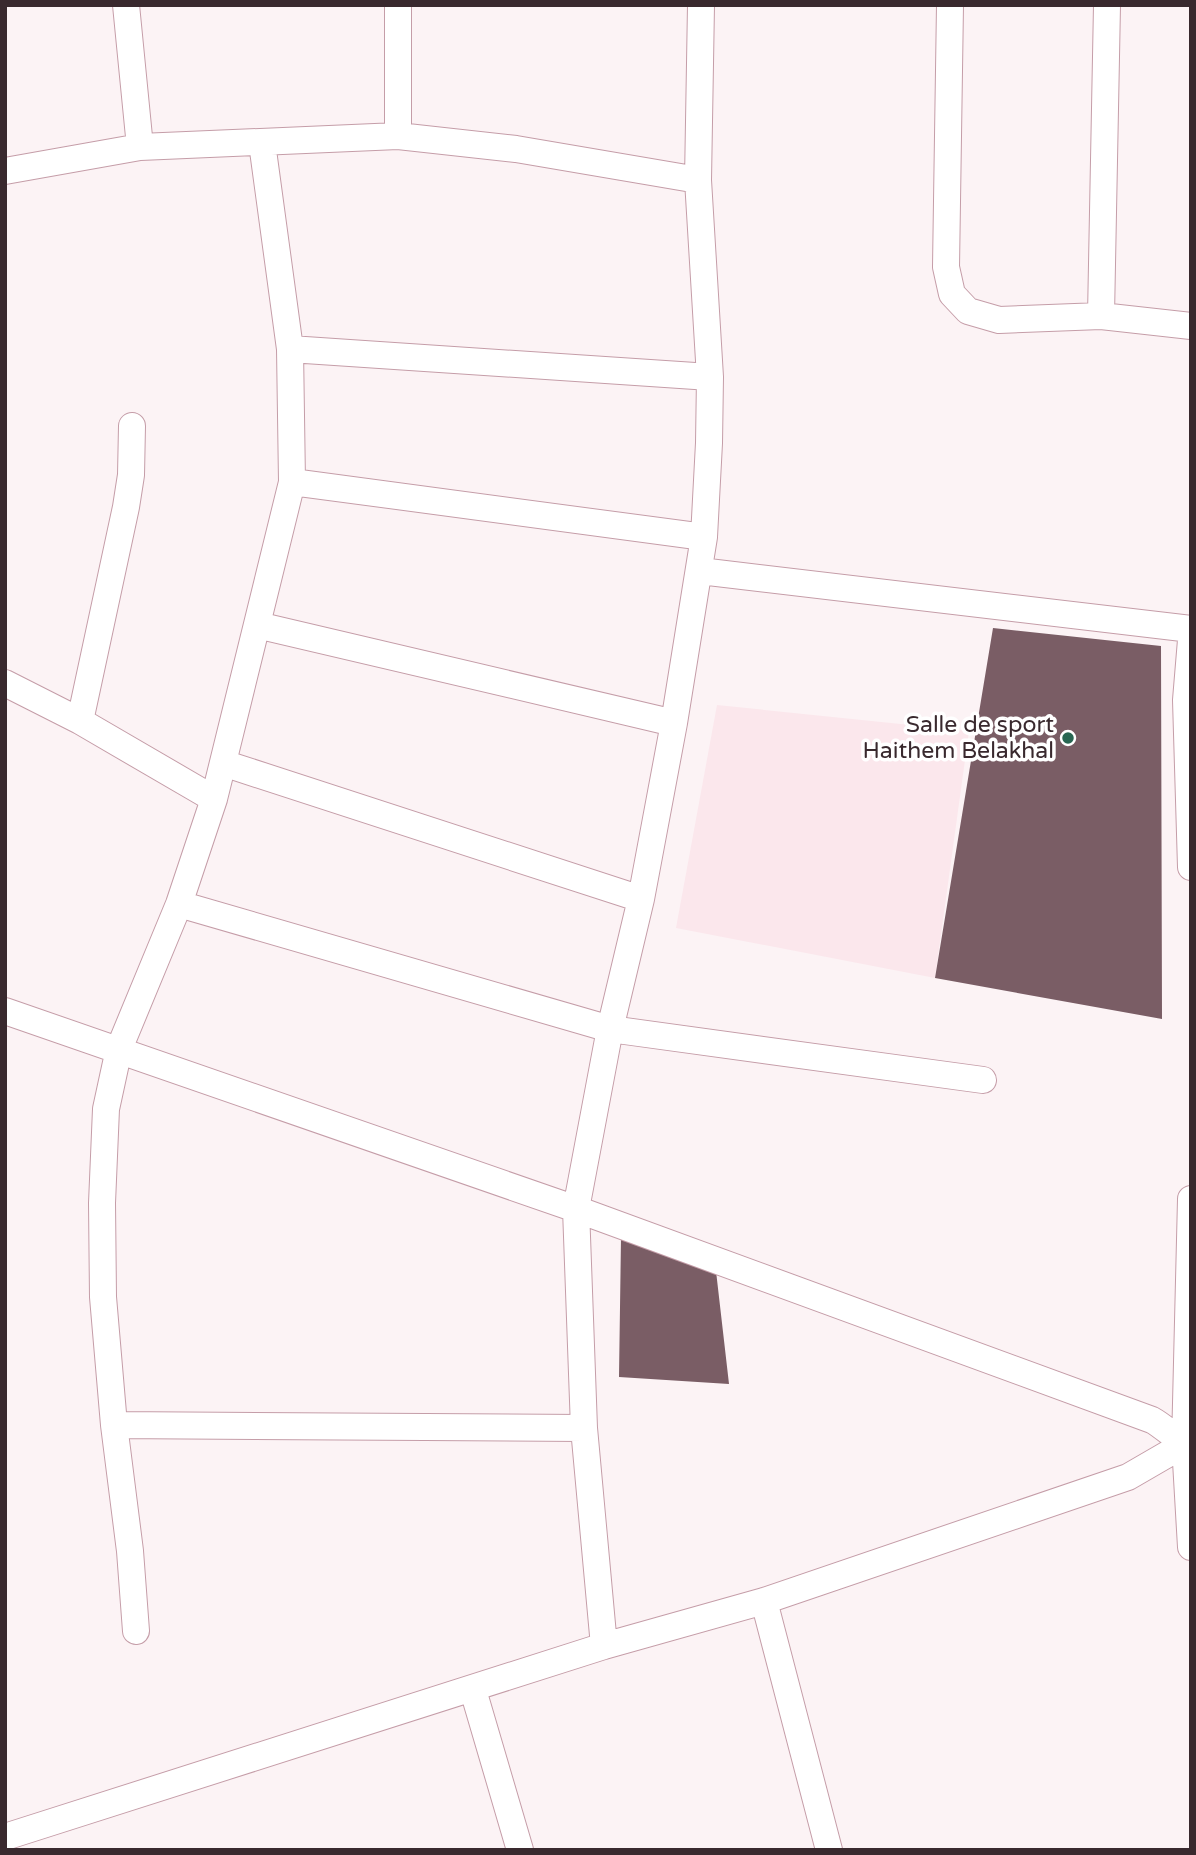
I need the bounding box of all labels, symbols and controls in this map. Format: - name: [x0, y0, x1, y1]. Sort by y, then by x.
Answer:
- place label: Salle de sport Haithem Belakhal: [862, 711, 1054, 765]
- marker: Salle de sport Haithem Belakhal: [1060, 730, 1076, 746]

